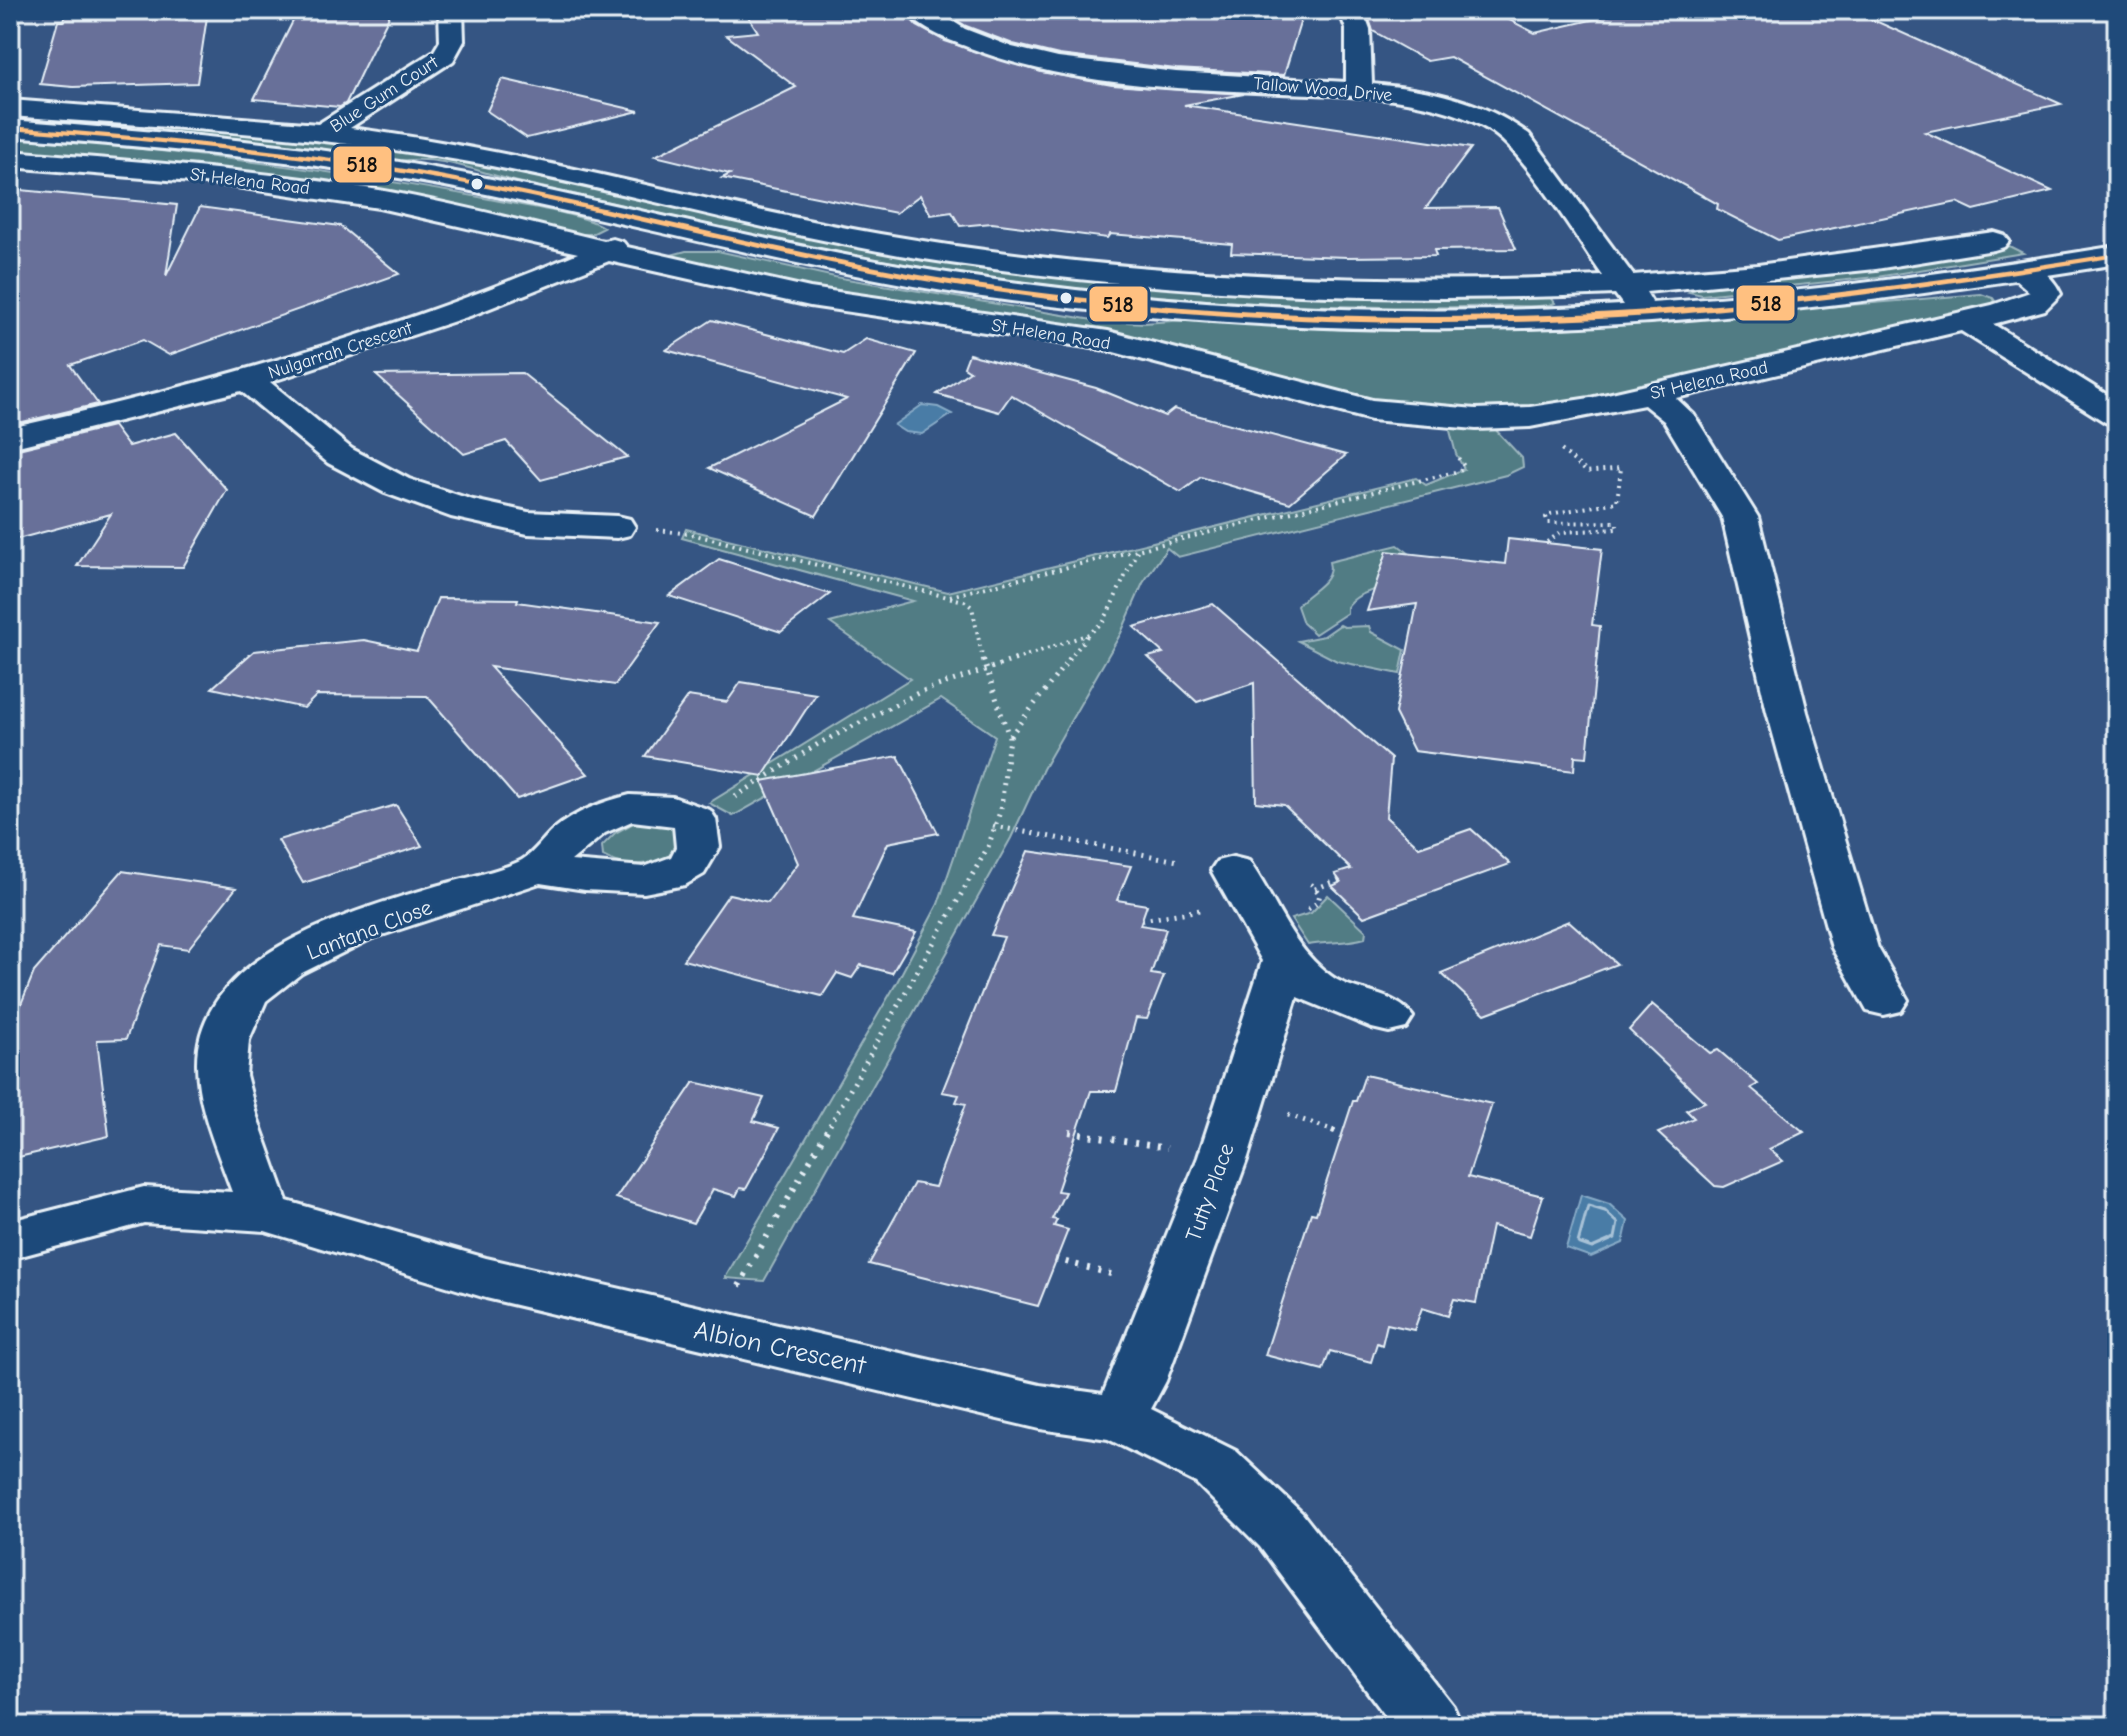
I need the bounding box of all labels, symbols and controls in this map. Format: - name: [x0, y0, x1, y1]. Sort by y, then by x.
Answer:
- street label: Blue Gum Court: [326, 51, 443, 137]
- street label: Tallow Wood Drive: [1253, 73, 1393, 106]
- line badge: 518: [332, 145, 393, 184]
- text: 518: [346, 152, 378, 178]
- street label: St Helena Road: [189, 164, 311, 199]
- unlabelled marker: [469, 176, 485, 192]
- line badge: 518: [1735, 284, 1796, 322]
- line badge: 518: [1088, 285, 1149, 323]
- unlabelled marker: [1058, 290, 1074, 306]
- text: 518: [1750, 291, 1782, 317]
- text: 518: [1102, 292, 1134, 318]
- street label: St Helena Road: [990, 315, 1112, 354]
- street label: Nulgarrah Crescent: [266, 317, 415, 384]
- street label: St Helena Road: [1648, 357, 1770, 404]
- street label: Lantana Close: [303, 894, 436, 966]
- street label: Tutty Place: [1180, 1140, 1240, 1245]
- street label: Albion Crescent: [691, 1315, 870, 1381]

